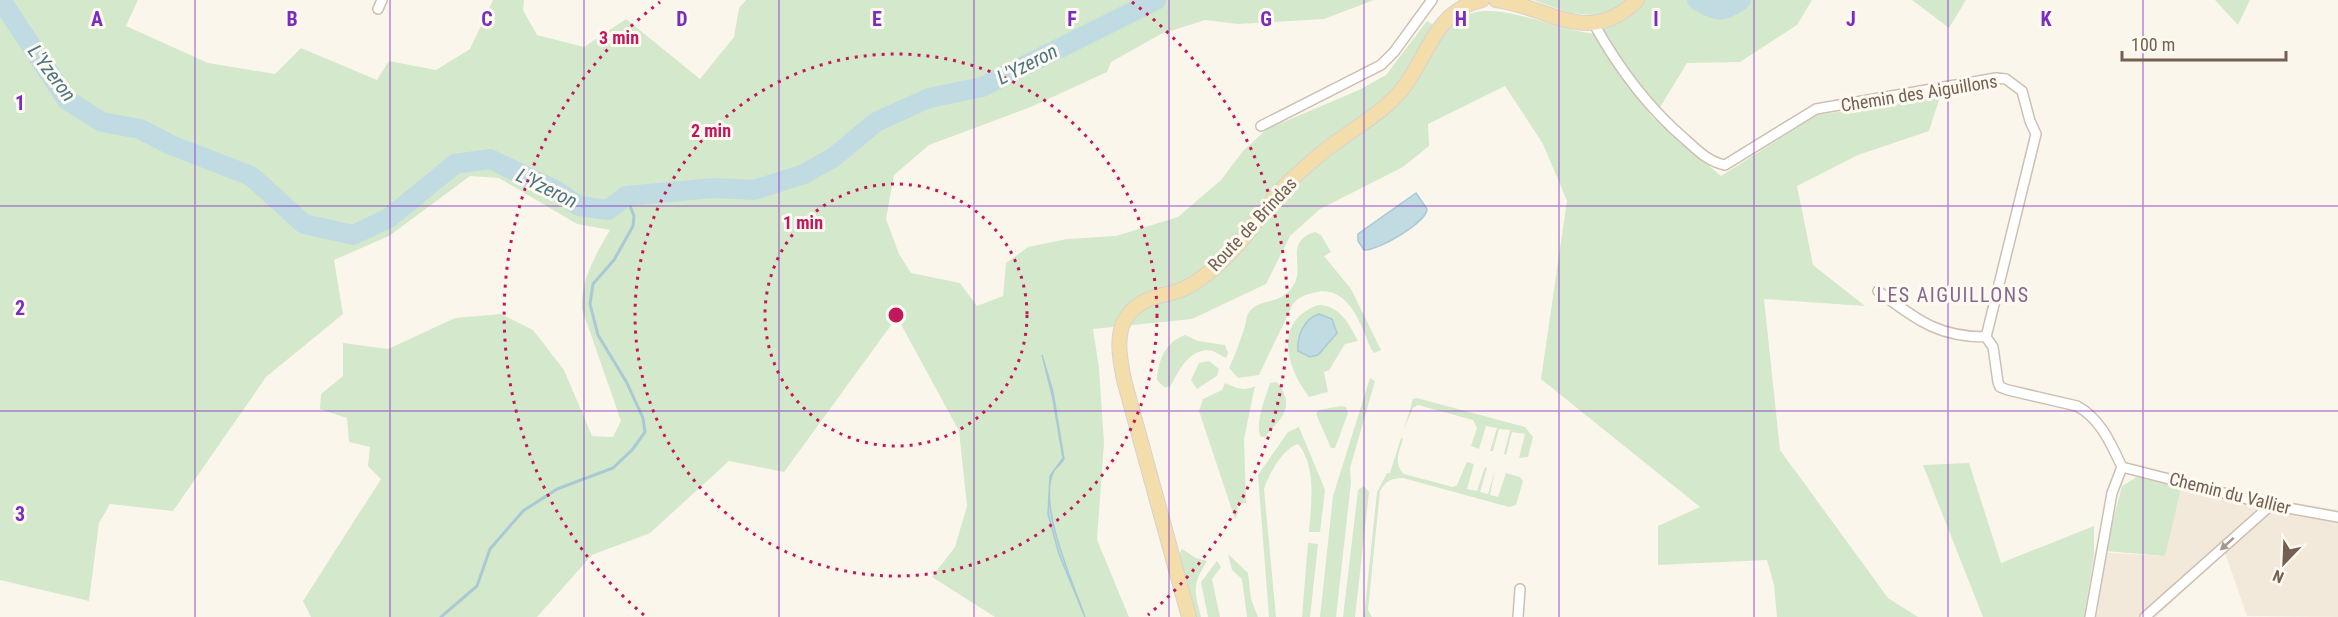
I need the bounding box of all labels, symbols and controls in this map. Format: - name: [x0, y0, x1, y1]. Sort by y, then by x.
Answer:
- text: A: [91, 7, 103, 31]
- text: B: [286, 7, 298, 31]
- text: C: [481, 7, 493, 31]
- text: D: [676, 7, 688, 31]
- text: E: [872, 7, 882, 31]
- text: F: [1067, 7, 1077, 31]
- text: G: [1260, 7, 1272, 31]
- text: H: [1455, 7, 1467, 31]
- text: I: [1653, 7, 1659, 31]
- text: J: [1846, 7, 1856, 31]
- text: K: [2040, 7, 2052, 31]
- scale bar: [2122, 24, 2286, 62]
- text: 3 min: [599, 27, 639, 48]
- text: 100 m: [2131, 34, 2175, 55]
- water label: L'Yzeron: [993, 39, 1061, 89]
- water label: L'Yzeron: [23, 40, 81, 106]
- street label: Chemin des Aiguillons: [1839, 70, 1999, 116]
- text: 1: [15, 91, 25, 115]
- text: 2 min: [691, 120, 731, 141]
- water label: L'Yzeron: [513, 163, 581, 213]
- street label: Route de Brindas: [1203, 173, 1301, 275]
- text: 1 min: [783, 212, 823, 233]
- district label: LES AIGUILLONS: [1876, 283, 2030, 307]
- text: 2: [15, 296, 25, 320]
- centre of rings: [886, 305, 906, 325]
- street label: Chemin du Vallier: [2167, 468, 2293, 518]
- text: 3: [15, 502, 25, 526]
- north arrow: [2254, 533, 2314, 593]
- one-way arrow: [2220, 537, 2235, 550]
- text: N: [2270, 566, 2287, 587]

